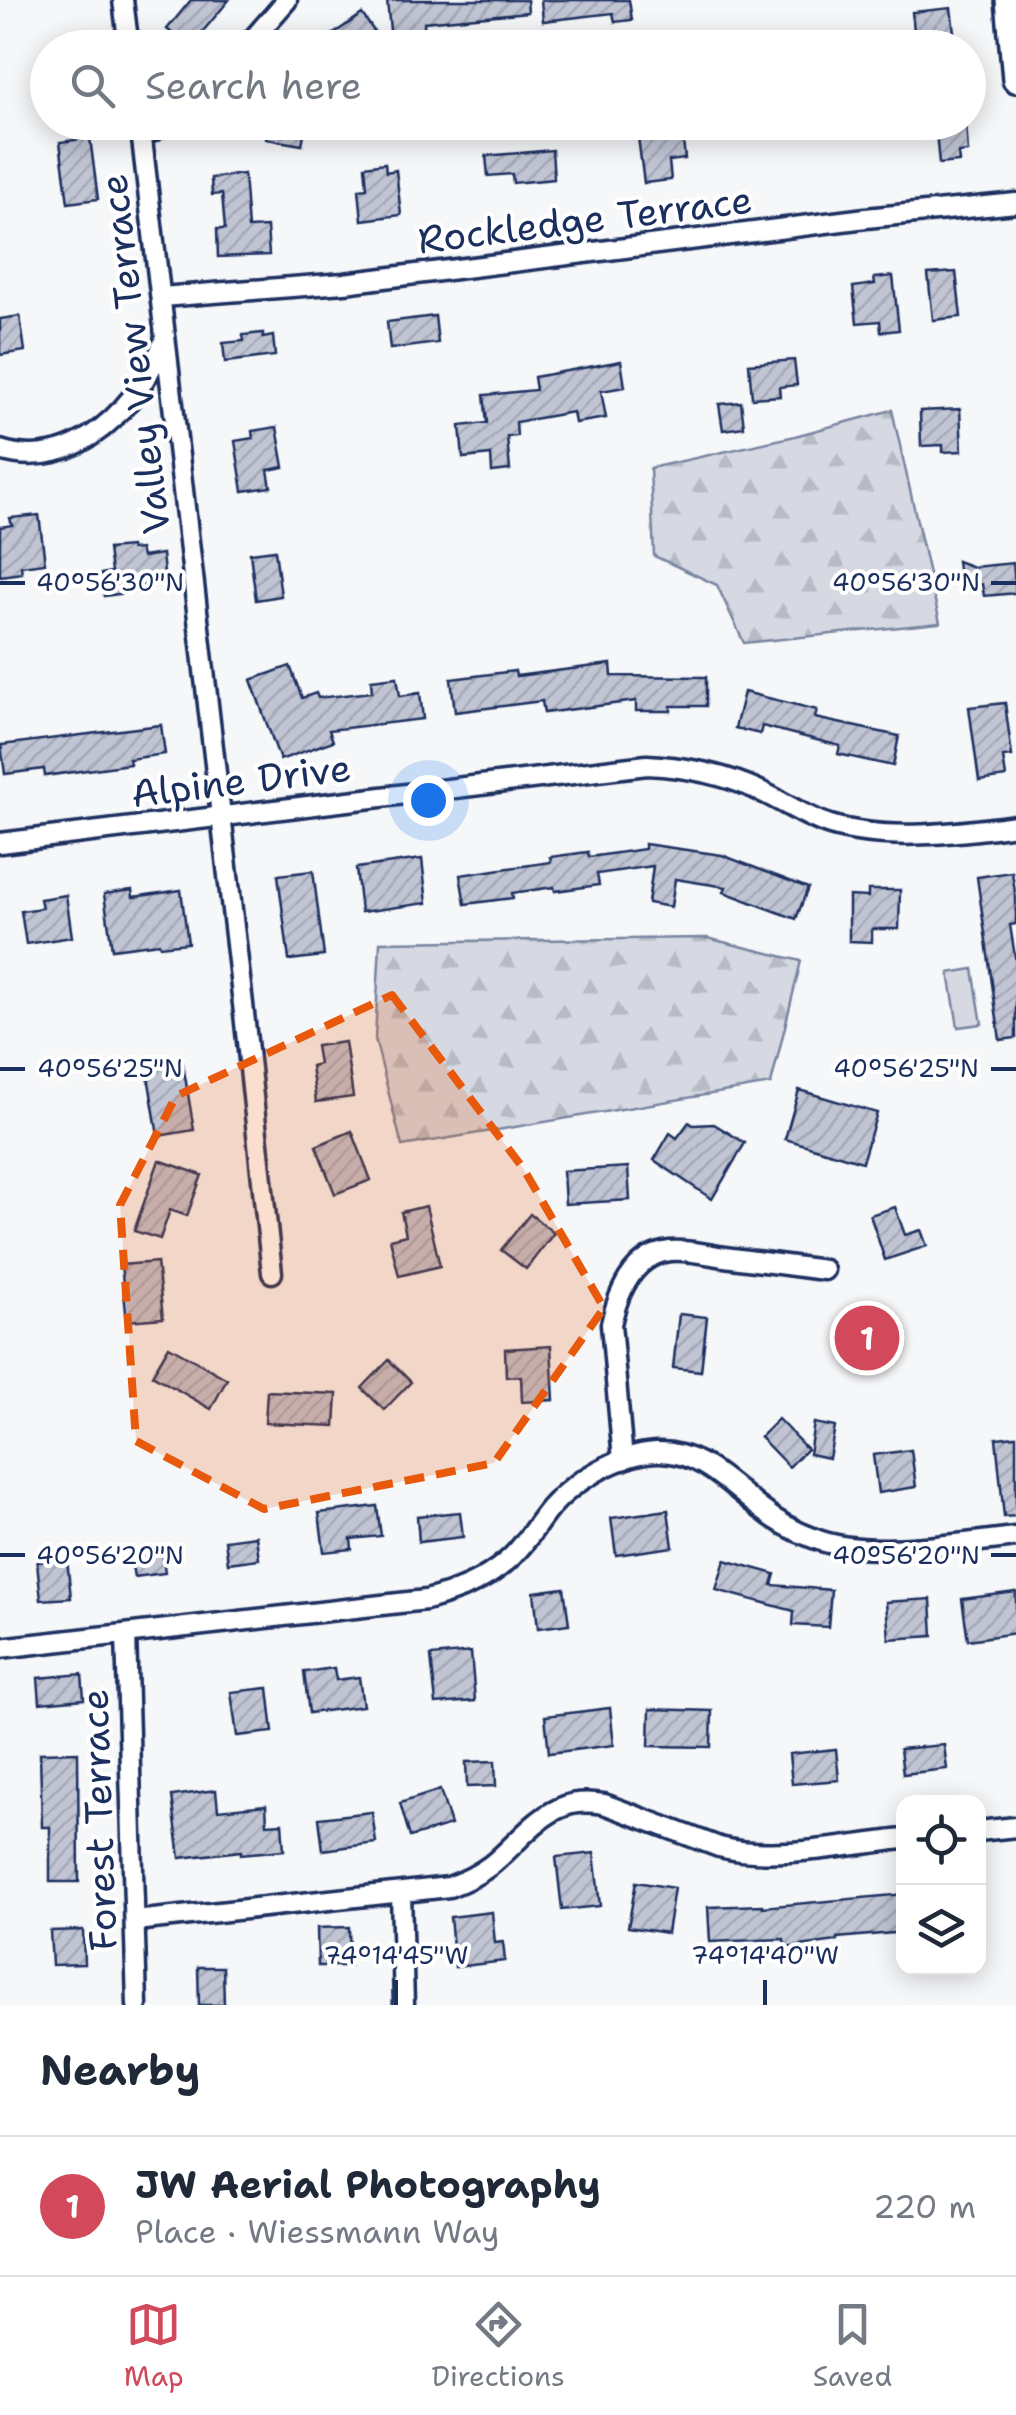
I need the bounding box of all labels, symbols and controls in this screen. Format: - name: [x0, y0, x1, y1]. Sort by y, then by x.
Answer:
- search box: [30, 30, 986, 140]
- icon: search: [65, 58, 120, 113]
- text: Search here: [145, 60, 362, 111]
- street label: Valley View Terrace: [87, 171, 182, 537]
- street label: Rockledge Terrace: [415, 174, 755, 265]
- text: 40°56'30"N: [36, 565, 184, 599]
- text: 40°56'30"N: [832, 565, 980, 599]
- street label: Alpine Drive: [128, 742, 354, 819]
- your location: [403, 775, 454, 826]
- text: 40°56'25"N: [37, 1051, 183, 1085]
- text: 40°56'25"N: [833, 1051, 979, 1085]
- pin: 1: [834, 1300, 900, 1376]
- text: 40°56'20"N: [36, 1538, 184, 1572]
- text: 40°56'20"N: [832, 1538, 980, 1572]
- street label: Forest Terrace: [68, 1688, 129, 1952]
- map controls: [896, 1795, 986, 1975]
- button: locate: [896, 1795, 986, 1885]
- button: layers: [896, 1885, 986, 1975]
- text: 74°14'45"W: [324, 1938, 468, 1972]
- text: 74°14'40"W: [691, 1938, 839, 1972]
- text: Nearby: [40, 2042, 200, 2098]
- text: JW Aerial Photography: [135, 2159, 601, 2210]
- text: 1: [65, 2185, 80, 2228]
- text: 220 m: [873, 2185, 976, 2228]
- text: Place · Wiessmann Way: [135, 2210, 499, 2253]
- tab: Map: [124, 2297, 184, 2395]
- tab: Directions: [431, 2297, 565, 2395]
- tab: Saved: [813, 2297, 892, 2395]

